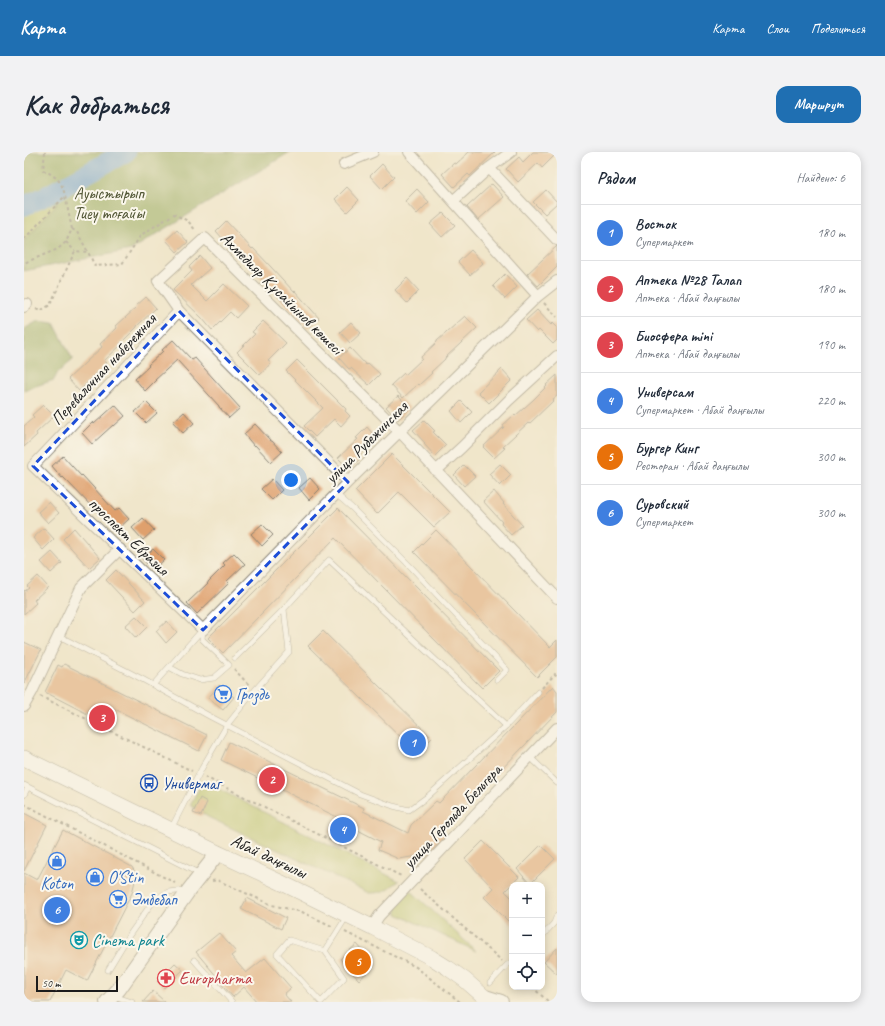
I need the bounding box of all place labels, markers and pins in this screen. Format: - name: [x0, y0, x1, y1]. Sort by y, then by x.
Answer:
- supermarket icon: Гроздь: [213, 684, 233, 704]
- place label: Гроздь: [236, 684, 270, 706]
- pin: 3: [89, 703, 115, 733]
- pin: 1: [400, 728, 426, 758]
- pin: 2: [259, 765, 285, 795]
- bus stop icon: Универмаг: [139, 773, 159, 793]
- place label: Универмаг: [162, 773, 223, 794]
- pin: 4: [330, 815, 356, 845]
- shop icon: Koton: [47, 851, 67, 871]
- shop icon: O'Stin: [85, 867, 105, 887]
- place label: O'Stin: [108, 867, 144, 888]
- place label: Koton: [41, 873, 74, 894]
- supermarket icon: Әмбебап: [108, 889, 128, 909]
- place label: Әмбебап: [131, 889, 178, 910]
- pin: 6: [44, 895, 70, 925]
- theatre icon: Cinema park: [69, 930, 89, 950]
- place label: Cinema park: [92, 930, 166, 951]
- pin: 5: [345, 947, 371, 977]
- pharmacy icon: Europharma: [156, 968, 176, 988]
- place label: Europharma: [179, 968, 253, 989]

